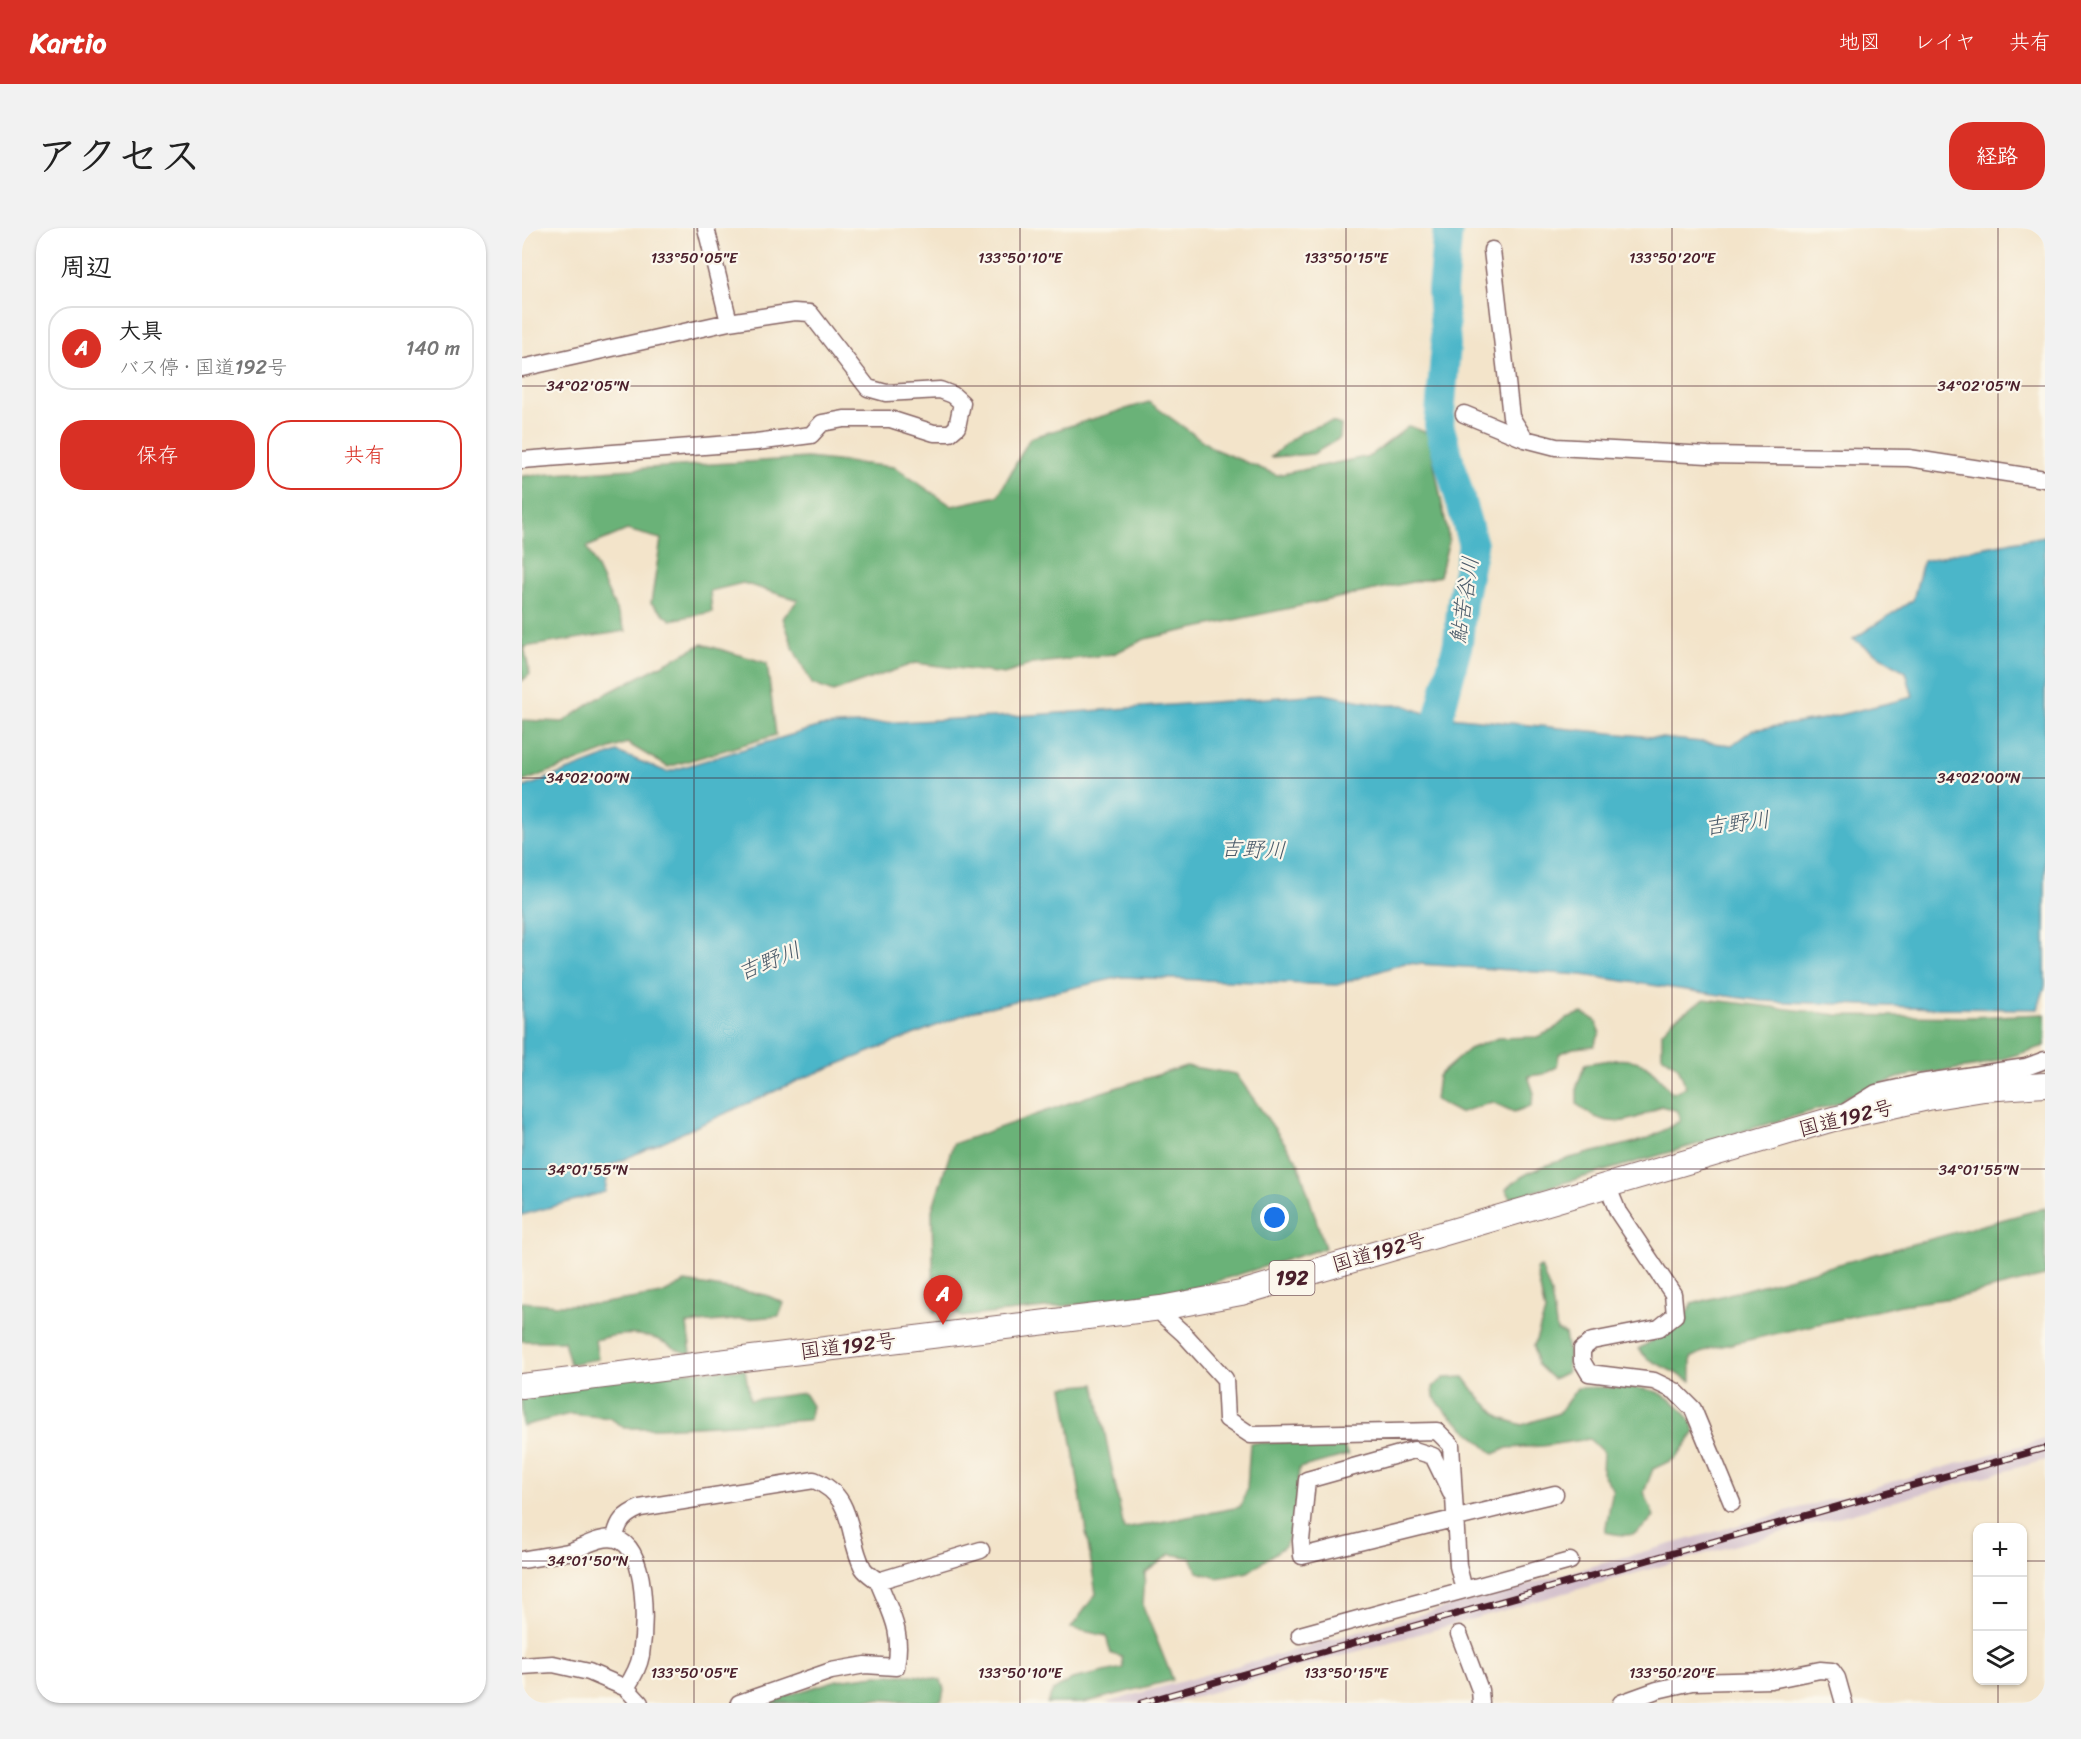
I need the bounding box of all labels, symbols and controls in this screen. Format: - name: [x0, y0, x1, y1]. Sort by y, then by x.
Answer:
- text: Kartio: [30, 18, 106, 67]
- text: 地図: [1839, 23, 1881, 61]
- text: レイヤ: [1914, 23, 1976, 61]
- text: 共有: [2009, 23, 2051, 61]
- text: アクセス: [36, 119, 201, 193]
- button: 経路: [1949, 122, 2045, 190]
- text: 周辺: [60, 244, 112, 290]
- text: 133°50'05"E: [651, 245, 739, 271]
- text: 133°50'10"E: [978, 245, 1064, 271]
- text: 133°50'15"E: [1304, 245, 1390, 271]
- text: 133°50'20"E: [1629, 245, 1717, 271]
- text: 大具: [119, 311, 163, 350]
- text: A: [75, 331, 88, 366]
- text: 140 m: [406, 331, 460, 366]
- text: バス停 · 国道192号: [119, 350, 287, 385]
- text: 34°02'05"N: [546, 373, 630, 399]
- text: 34°02'05"N: [1937, 373, 2021, 399]
- button: 保存: [60, 420, 255, 490]
- button: 共有: [267, 420, 462, 490]
- water label: 鮎苦谷川: [1438, 553, 1490, 647]
- text: 34°02'00"N: [546, 765, 630, 791]
- text: 34°02'00"N: [1937, 765, 2021, 791]
- water label: 吉野川: [1702, 800, 1772, 846]
- water label: 吉野川: [1219, 828, 1287, 870]
- water label: 吉野川: [731, 931, 807, 991]
- street label: 国道192号: [1794, 1088, 1898, 1148]
- text: 34°01'55"N: [548, 1157, 629, 1183]
- text: 34°01'55"N: [1939, 1157, 2020, 1183]
- your location: [1260, 1203, 1289, 1232]
- street label: 国道192号: [1327, 1220, 1431, 1284]
- road number: 192: [1270, 1261, 1314, 1295]
- pin: A: [924, 1276, 962, 1325]
- street label: 国道192号: [798, 1321, 898, 1371]
- map controls: [1973, 1523, 2027, 1685]
- button: +: [1973, 1523, 2027, 1577]
- text: 34°01'50"N: [548, 1548, 629, 1574]
- button: −: [1973, 1577, 2027, 1631]
- button: layers: [1973, 1631, 2027, 1685]
- text: 133°50'05"E: [651, 1660, 739, 1686]
- text: 133°50'10"E: [978, 1660, 1064, 1686]
- text: 133°50'15"E: [1304, 1660, 1390, 1686]
- text: 133°50'20"E: [1629, 1660, 1717, 1686]

